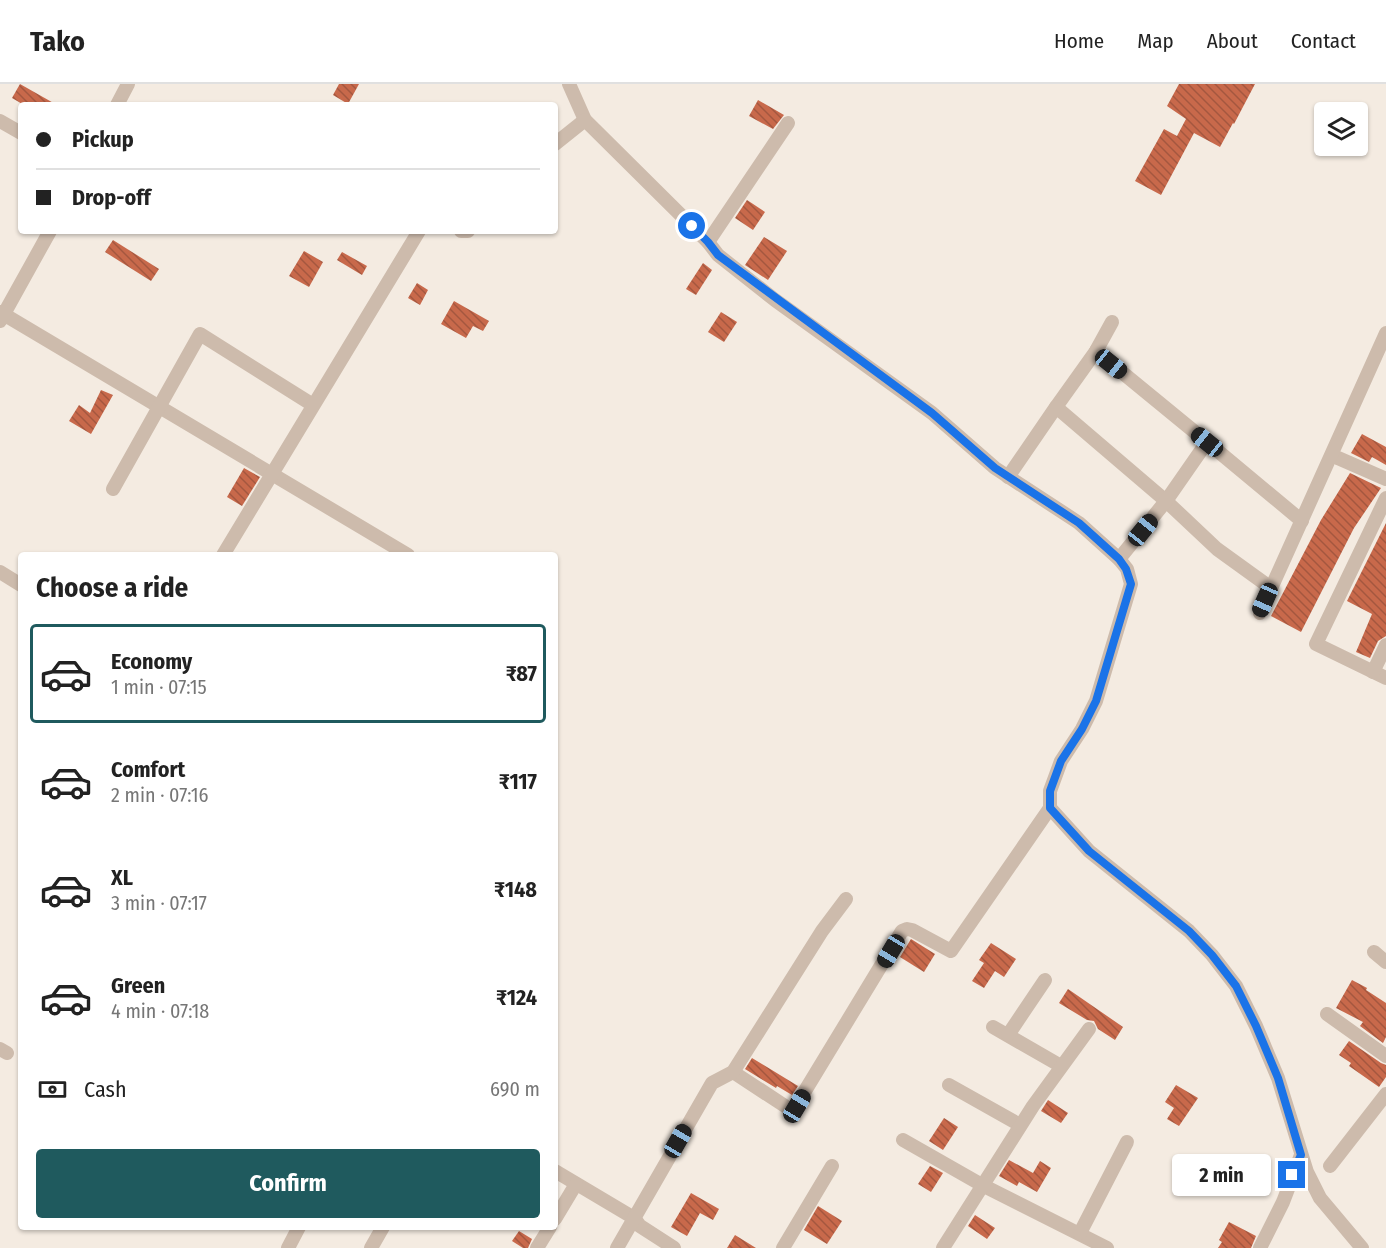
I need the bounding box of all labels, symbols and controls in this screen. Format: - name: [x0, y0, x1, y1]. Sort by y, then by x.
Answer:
- text: Tako: [30, 25, 85, 58]
- text: Home: [1054, 28, 1104, 54]
- text: Map: [1137, 28, 1174, 54]
- text: About: [1207, 28, 1258, 54]
- text: Contact: [1291, 28, 1356, 54]
- map controls: [1314, 102, 1368, 156]
- button: layers: [1314, 102, 1368, 156]
- text: Pickup: [72, 126, 134, 153]
- text: Drop-off: [72, 184, 151, 211]
- route start: [678, 212, 705, 239]
- car: [1091, 346, 1131, 382]
- car: [1187, 424, 1227, 460]
- car: [1125, 510, 1161, 550]
- text: Choose a ride: [36, 572, 188, 604]
- car: [1249, 580, 1281, 620]
- icon: car: [39, 647, 93, 701]
- text: Economy: [111, 648, 192, 675]
- text: ₹87: [506, 660, 537, 687]
- text: 1 min · 07:15: [111, 675, 207, 699]
- icon: car: [39, 755, 93, 809]
- text: Comfort: [111, 756, 185, 783]
- text: ₹117: [499, 768, 537, 795]
- text: 2 min · 07:16: [111, 783, 208, 807]
- icon: car: [39, 863, 93, 917]
- text: XL: [111, 864, 133, 891]
- text: ₹148: [494, 876, 537, 903]
- text: 3 min · 07:17: [111, 891, 207, 915]
- car: [874, 931, 908, 971]
- icon: car: [39, 971, 93, 1025]
- text: Green: [111, 972, 165, 999]
- text: ₹124: [496, 984, 537, 1011]
- text: 4 min · 07:18: [111, 999, 209, 1023]
- icon: cash: [36, 1073, 69, 1106]
- text: Cash: [84, 1076, 127, 1103]
- text: 690 m: [490, 1077, 540, 1101]
- car: [780, 1086, 814, 1126]
- car: [661, 1121, 695, 1161]
- button: Confirm: [36, 1149, 540, 1218]
- callout: 2 min: [1172, 1154, 1271, 1196]
- route end: [1278, 1161, 1305, 1188]
- text: 2 min: [1199, 1163, 1244, 1187]

